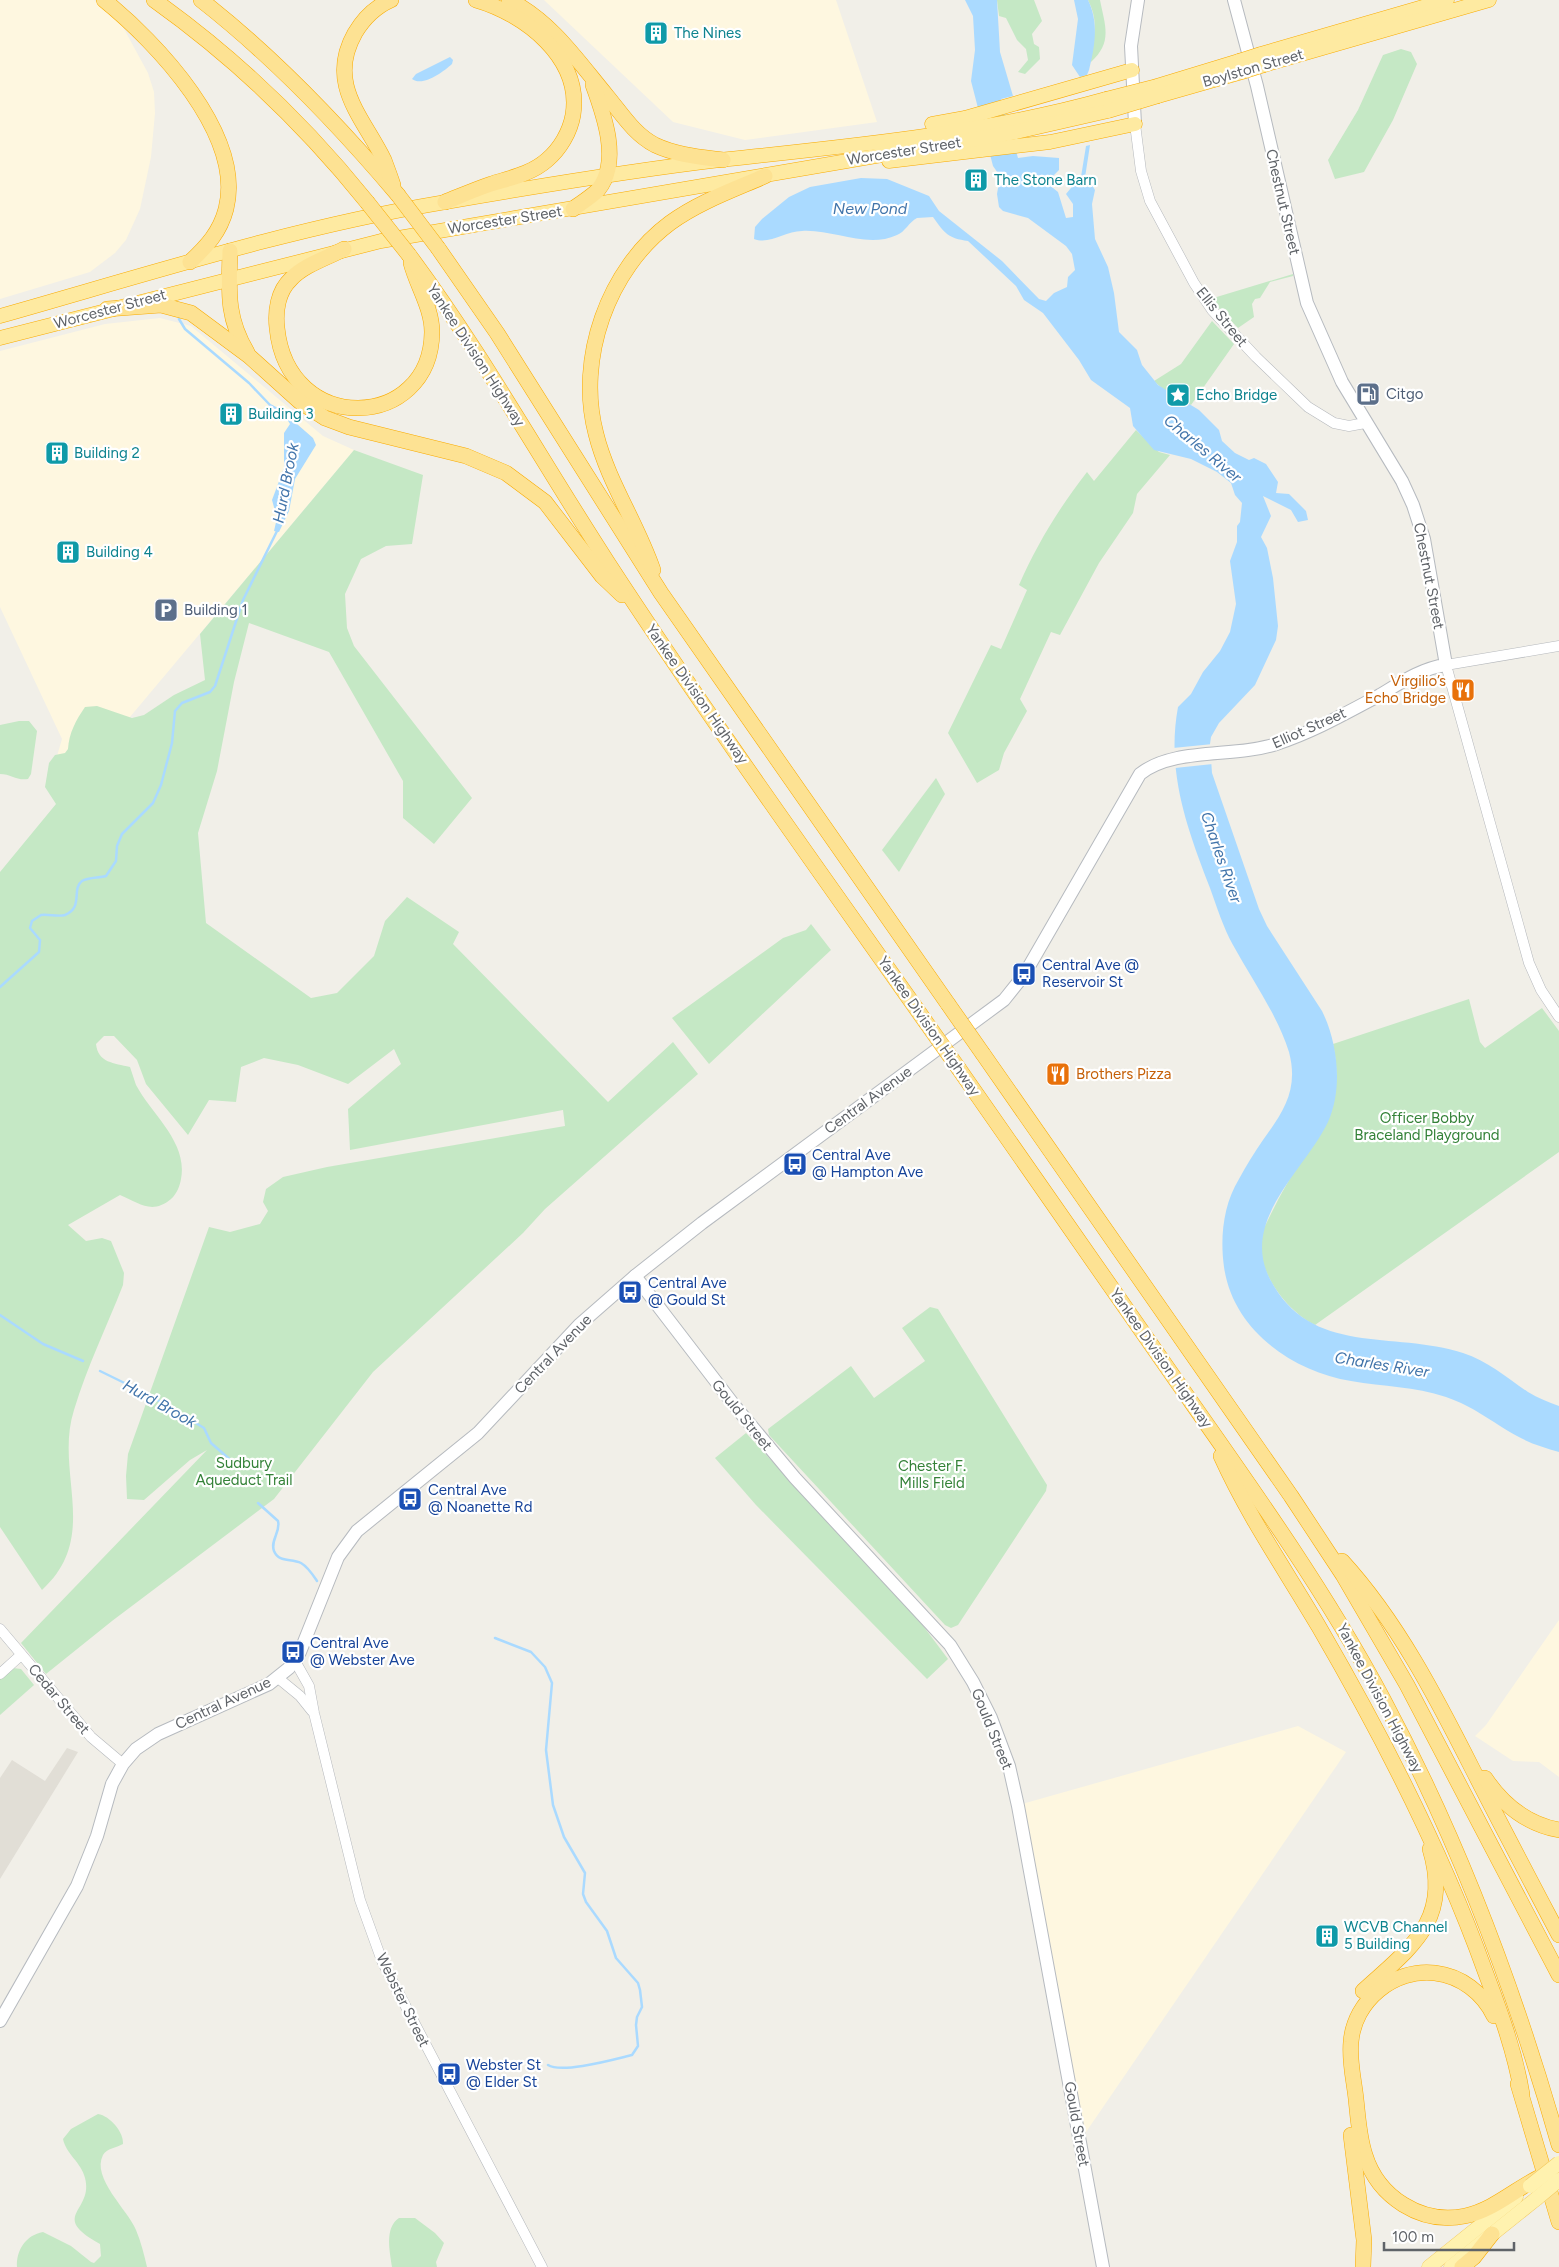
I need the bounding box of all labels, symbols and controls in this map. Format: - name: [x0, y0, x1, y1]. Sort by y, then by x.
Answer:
- building icon: The Nines: [643, 20, 669, 46]
- place label: The Nines: [674, 24, 741, 42]
- street label: Boylston Street: [1200, 45, 1306, 91]
- street label: Worcester Street: [846, 133, 963, 169]
- street label: Chestnut Street: [1262, 147, 1304, 257]
- building icon: The Stone Barn: [963, 167, 989, 193]
- place label: The Stone Barn: [994, 171, 1097, 189]
- water label: New Pond: [833, 199, 908, 218]
- street label: Worcester Street: [447, 202, 564, 238]
- street label: Yankee Division Highway: [423, 280, 529, 430]
- street label: Ellis Street: [1192, 283, 1252, 351]
- street label: Worcester Street: [52, 285, 168, 333]
- fuel station icon: Citgo: [1355, 381, 1381, 407]
- place icon: Echo Bridge: [1165, 382, 1191, 408]
- place label: Citgo: [1386, 385, 1424, 403]
- place label: Echo Bridge: [1196, 386, 1277, 404]
- building icon: Building 3: [218, 401, 244, 427]
- place label: Building 3: [248, 405, 314, 423]
- water label: Charles River: [1160, 411, 1246, 487]
- building icon: Building 2: [44, 440, 70, 466]
- water label: Hurd Brook: [268, 440, 303, 525]
- place label: Building 2: [74, 444, 140, 462]
- street label: Chestnut Street: [1410, 521, 1448, 631]
- building icon: Building 4: [55, 539, 81, 565]
- place label: Building 4: [86, 543, 153, 561]
- parking icon: Building 1: [153, 597, 179, 623]
- place label: Building 1: [184, 601, 248, 619]
- street label: Yankee Division Highway: [642, 621, 752, 767]
- place label: Virgilio’s Echo Bridge: [1365, 672, 1446, 707]
- restaurant icon: Virgilio’s Echo Bridge: [1450, 677, 1476, 703]
- street label: Elliot Street: [1269, 704, 1349, 752]
- water label: Charles River: [1197, 809, 1246, 906]
- street label: Yankee Division Highway: [874, 953, 984, 1099]
- place label: Central Ave @ Reservoir St: [1042, 956, 1139, 991]
- bus stop icon: Central Ave @ Reservoir St: [1011, 961, 1037, 987]
- restaurant icon: Brothers Pizza: [1045, 1061, 1071, 1087]
- street label: Central Avenue: [821, 1062, 915, 1138]
- place label: Brothers Pizza: [1076, 1065, 1171, 1083]
- park label: Officer Bobby Braceland Playground: [1354, 1109, 1500, 1144]
- place label: Central Ave @ Hampton Ave: [812, 1146, 923, 1181]
- bus stop icon: Central Ave @ Hampton Ave: [782, 1151, 808, 1177]
- place label: Central Ave @ Gould St: [648, 1274, 727, 1309]
- bus stop icon: Central Ave @ Gould St: [617, 1279, 643, 1305]
- street label: Yankee Division Highway: [1106, 1285, 1216, 1431]
- street label: Central Avenue: [511, 1311, 595, 1397]
- water label: Charles River: [1333, 1348, 1431, 1381]
- water label: Hurd Brook: [120, 1375, 201, 1432]
- street label: Gould Street: [708, 1376, 776, 1454]
- park label: Sudbury Aqueduct Trail: [195, 1454, 293, 1489]
- park label: Chester F. Mills Field: [898, 1457, 966, 1492]
- place label: Central Ave @ Noanette Rd: [428, 1481, 532, 1516]
- bus stop icon: Central Ave @ Noanette Rd: [397, 1486, 423, 1512]
- street label: Yankee Division Highway: [1333, 1620, 1427, 1776]
- place label: Central Ave @ Webster Ave: [310, 1634, 415, 1669]
- bus stop icon: Central Ave @ Webster Ave: [280, 1639, 306, 1665]
- street label: Cedar Street: [24, 1660, 94, 1738]
- street label: Central Avenue: [172, 1673, 274, 1733]
- street label: Gould Street: [967, 1686, 1017, 1773]
- place label: WCVB Channel 5 Building: [1344, 1918, 1448, 1953]
- building icon: WCVB Channel 5 Building: [1314, 1923, 1340, 1949]
- street label: Webster Street: [372, 1950, 434, 2050]
- place label: Webster St @ Elder St: [466, 2056, 542, 2091]
- bus stop icon: Webster St @ Elder St: [436, 2061, 462, 2087]
- street label: Gould Street: [1061, 2080, 1093, 2168]
- scale bar: [1384, 2220, 1514, 2252]
- text: 100 m: [1392, 2228, 1434, 2246]

